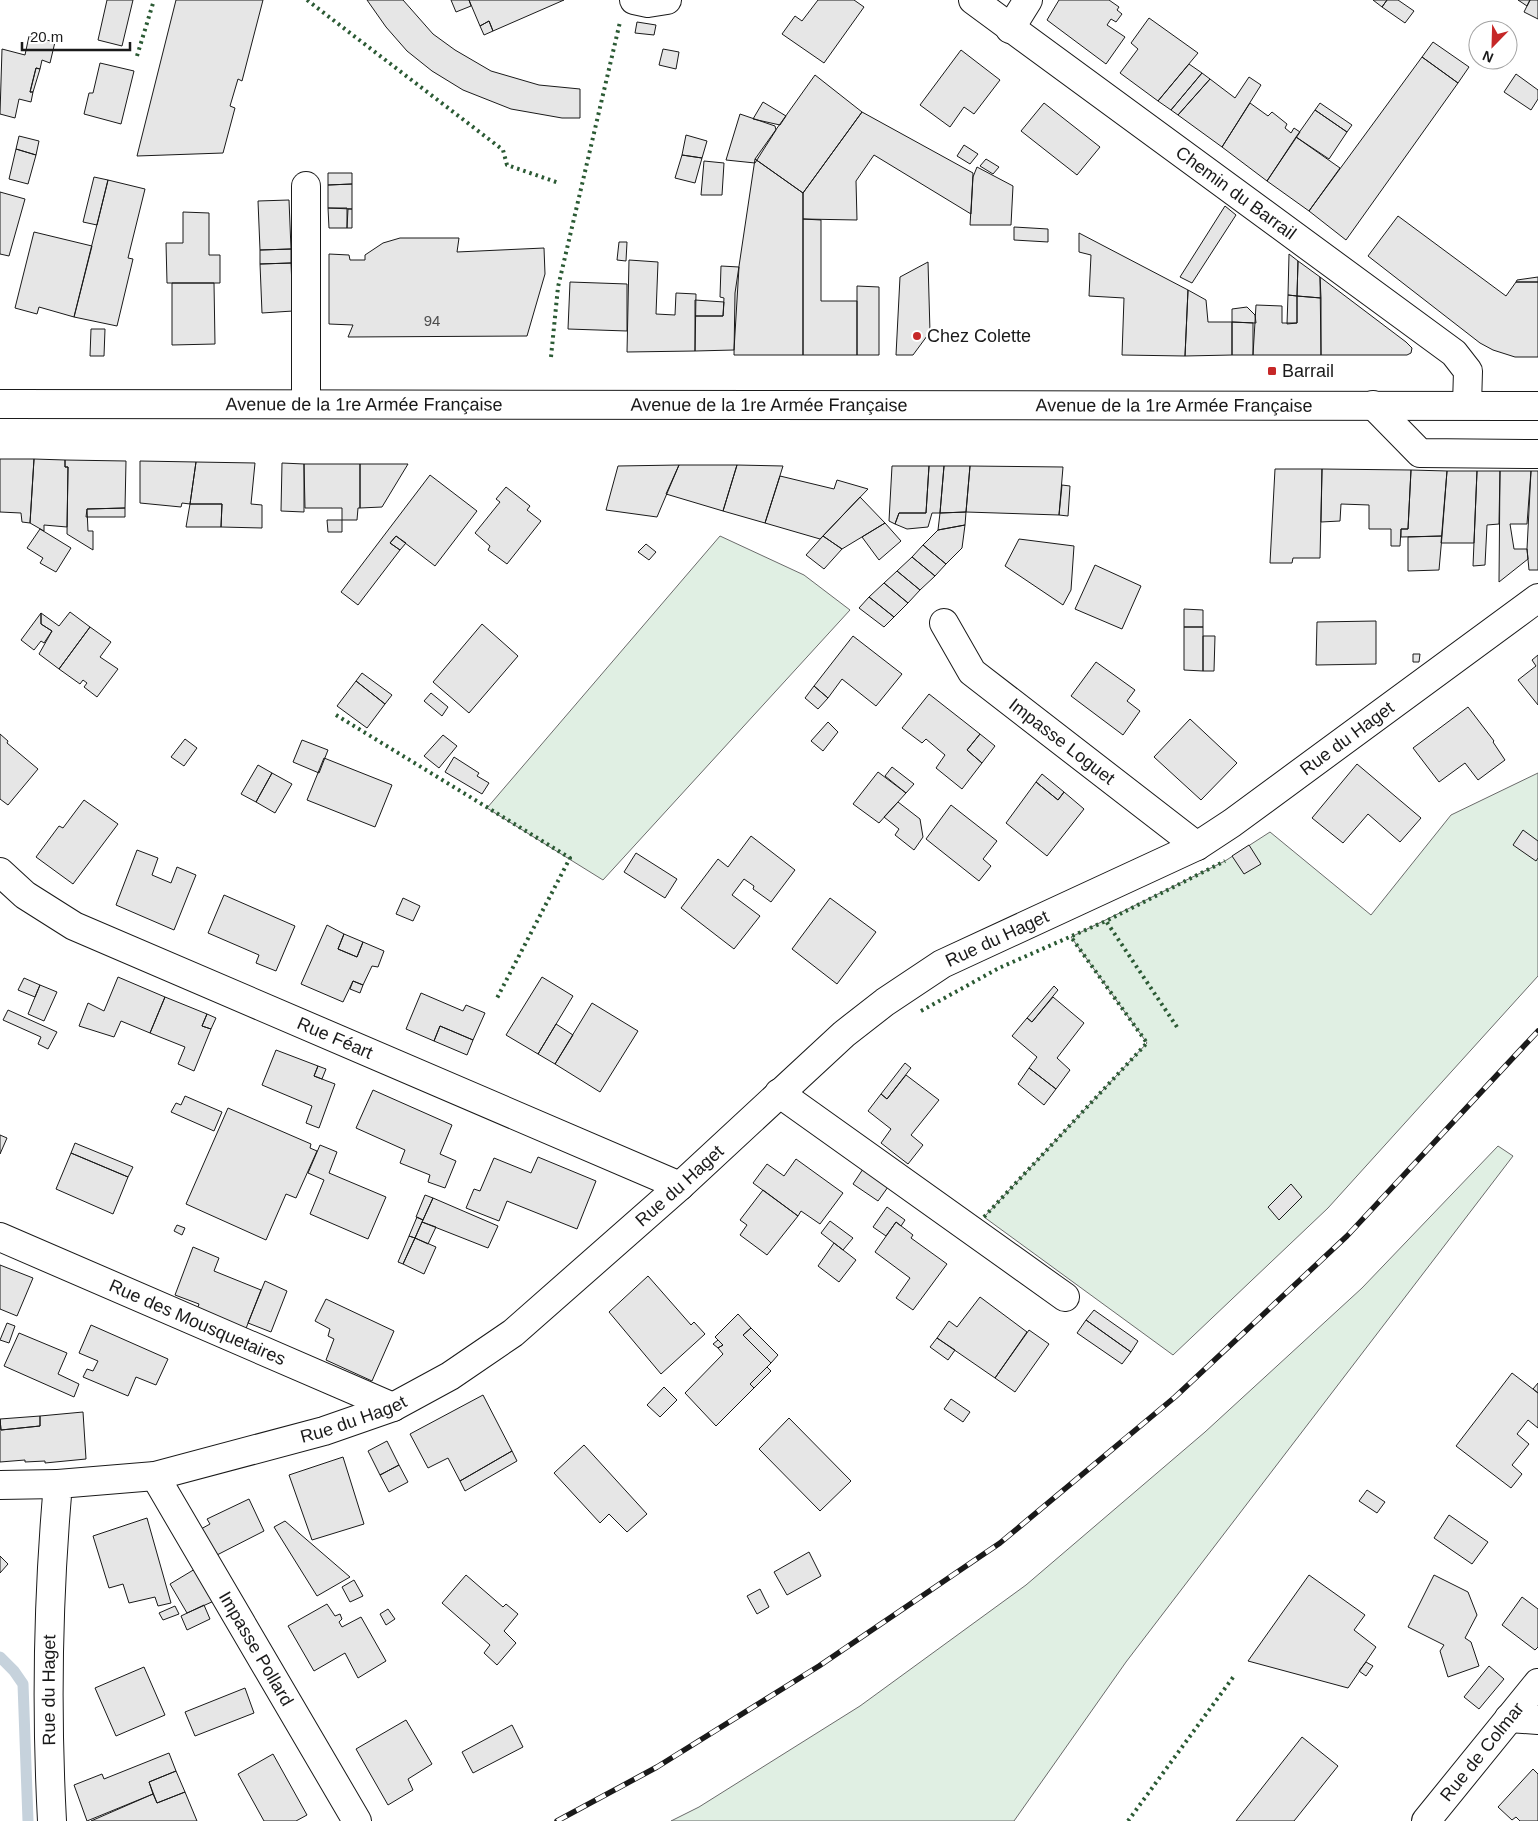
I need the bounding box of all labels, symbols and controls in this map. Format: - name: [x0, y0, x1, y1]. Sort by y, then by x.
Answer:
- scale bar: [22, 20, 130, 52]
- north arrow: [1468, 20, 1518, 70]
- text: 20 m: [30, 28, 63, 45]
- text: N: [1480, 48, 1496, 66]
- street label: Chemin du Barrail: [1172, 142, 1300, 244]
- house number: 94: [424, 312, 440, 329]
- place label: Chez Colette: [927, 326, 1031, 346]
- marker: Chez Colette: [911, 330, 923, 342]
- place label: Barrail: [1282, 361, 1334, 381]
- marker: Barrail: [1266, 365, 1278, 377]
- street label: Avenue de la 1re Armée Française: [225, 394, 503, 415]
- street label: Avenue de la 1re Armée Française: [630, 395, 908, 415]
- street label: Avenue de la 1re Armée Française: [1035, 395, 1313, 416]
- street label: Impasse Loguet: [1005, 694, 1119, 789]
- street label: Rue du Haget: [1296, 697, 1398, 779]
- street label: Rue du Haget: [942, 906, 1052, 971]
- street label: Rue Féart: [294, 1013, 376, 1063]
- street label: Rue du Haget: [631, 1141, 727, 1230]
- street label: Rue des Mousquetaires: [106, 1275, 289, 1369]
- street label: Rue du Haget: [298, 1392, 410, 1447]
- street label: Impasse Pollard: [215, 1588, 297, 1709]
- street label: Rue du Haget: [39, 1634, 59, 1746]
- street label: Rue de Colmar: [1436, 1699, 1528, 1805]

